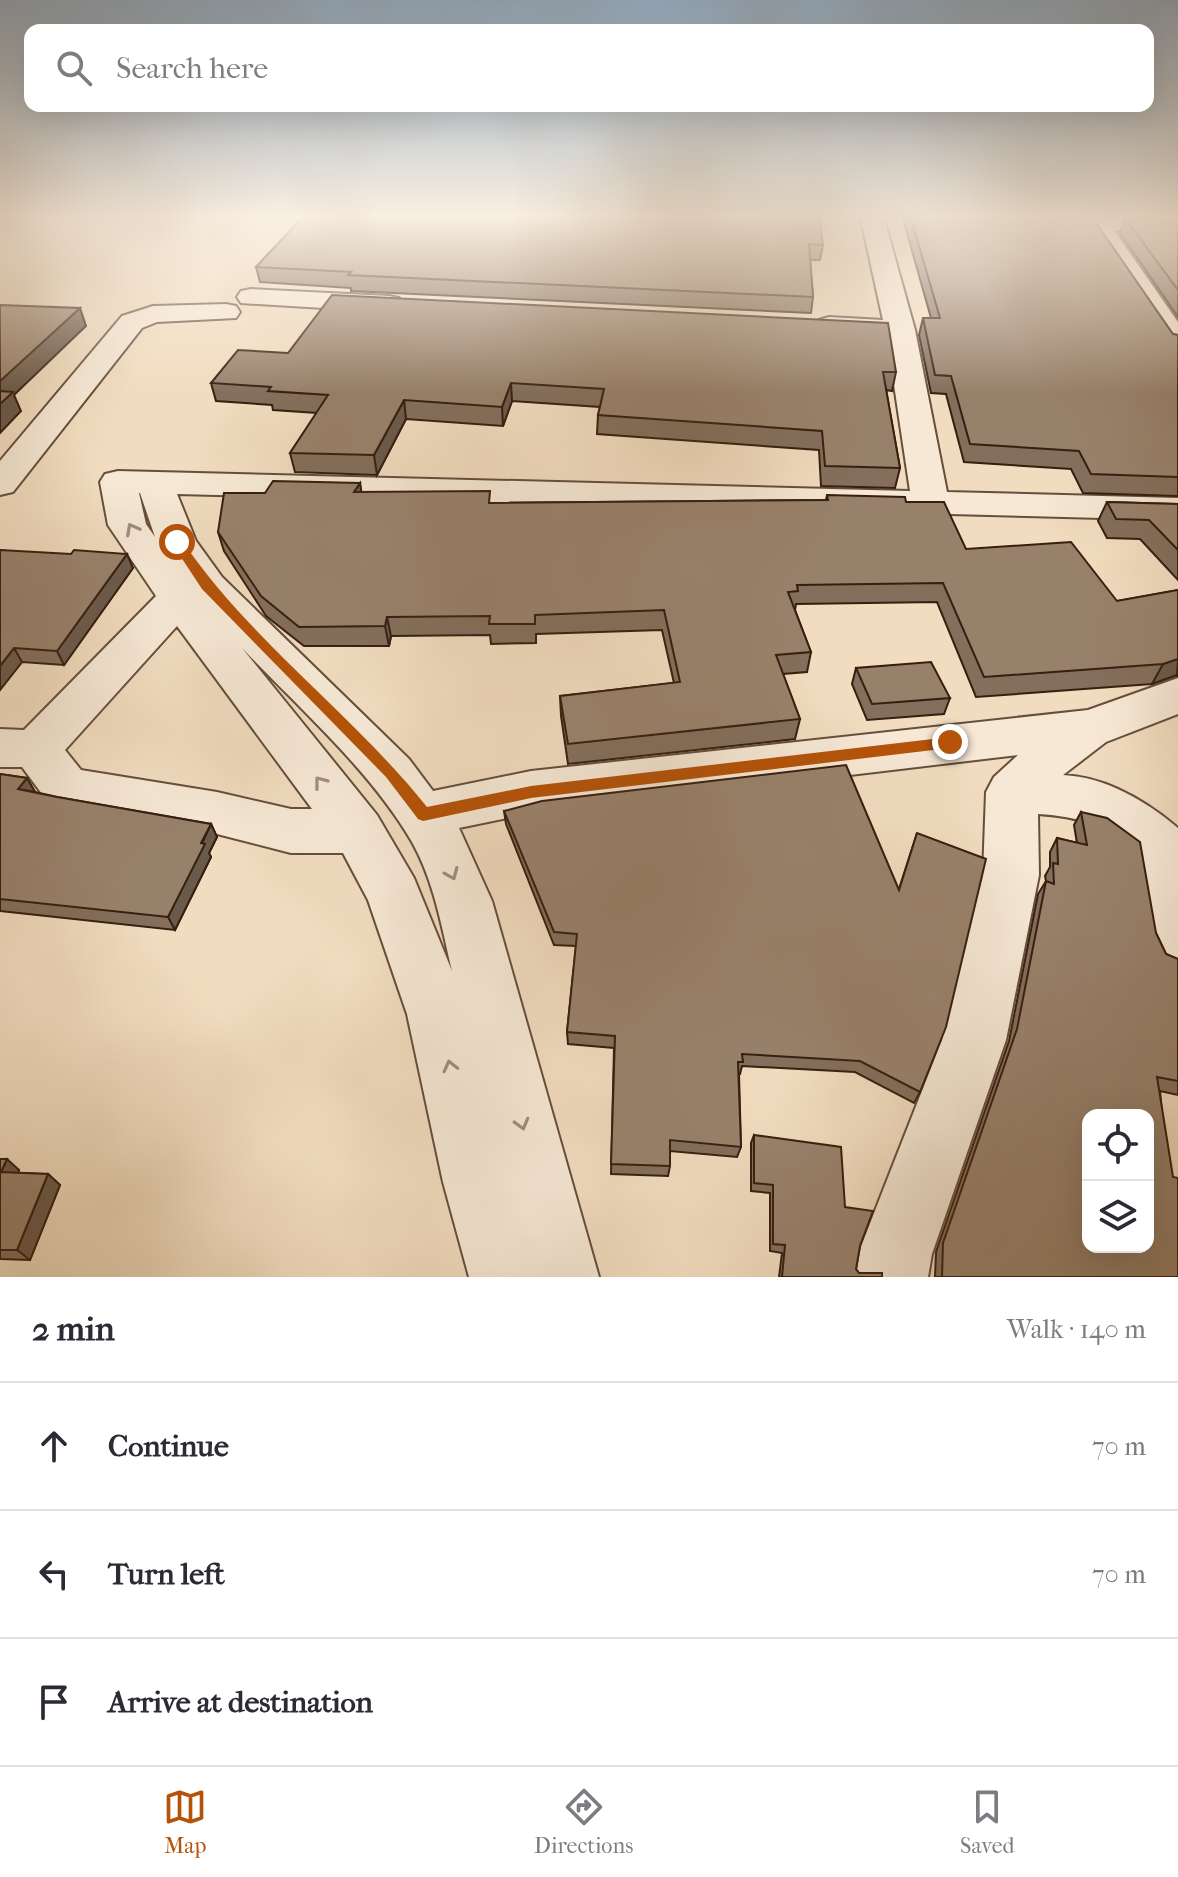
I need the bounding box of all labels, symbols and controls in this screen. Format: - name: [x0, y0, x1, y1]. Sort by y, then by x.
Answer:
- search box: [24, 24, 1154, 112]
- icon: search: [52, 46, 96, 90]
- text: Search here: [116, 51, 268, 86]
- one-way arrow: [126, 522, 141, 537]
- route start: [159, 524, 195, 560]
- route end: [932, 724, 968, 760]
- one-way arrow: [316, 776, 330, 791]
- one-way arrow: [443, 866, 459, 880]
- one-way arrow: [443, 1060, 460, 1074]
- map controls: [1082, 1109, 1154, 1253]
- button: locate: [1082, 1109, 1154, 1181]
- one-way arrow: [513, 1117, 530, 1131]
- button: layers: [1082, 1181, 1154, 1253]
- text: 2 min: [32, 1309, 115, 1349]
- text: Walk · 140 m: [1007, 1314, 1146, 1345]
- icon: ahead: [32, 1424, 76, 1468]
- text: Continue: [108, 1429, 229, 1464]
- text: 70 m: [1092, 1431, 1146, 1462]
- icon: left: [32, 1552, 76, 1596]
- text: Turn left: [108, 1557, 225, 1592]
- text: 70 m: [1092, 1559, 1146, 1590]
- icon: arrive: [32, 1680, 76, 1724]
- text: Arrive at destination: [108, 1685, 373, 1720]
- tab: Map: [163, 1785, 207, 1859]
- tab: Directions: [534, 1785, 633, 1859]
- tab: Saved: [960, 1785, 1015, 1859]

